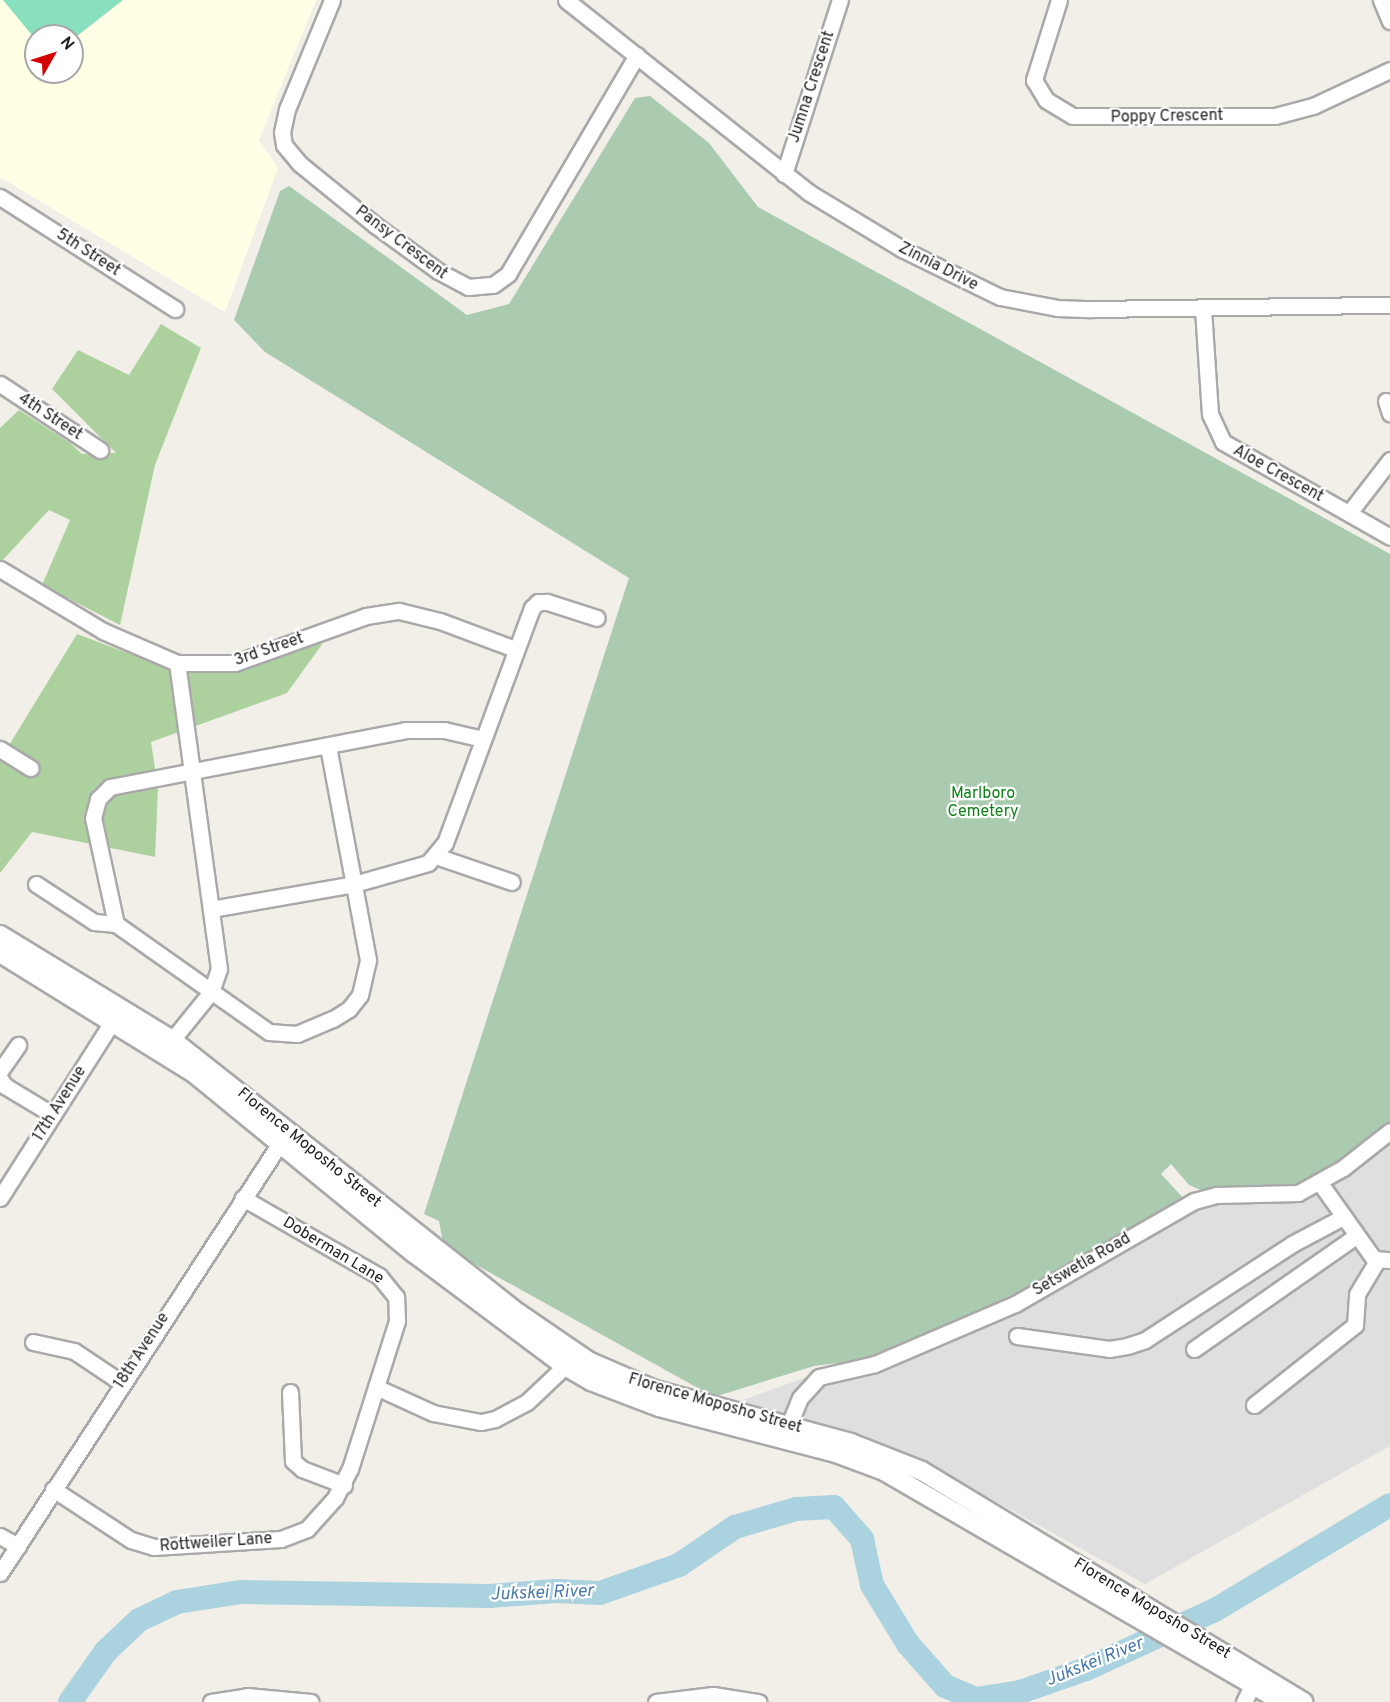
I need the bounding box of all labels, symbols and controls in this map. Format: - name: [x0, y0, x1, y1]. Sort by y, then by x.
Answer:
- north arrow: [24, 24, 84, 84]
- street label: Jumna Crescent: [785, 29, 839, 145]
- text: N: [55, 33, 78, 55]
- street label: Poppy Crescent: [1110, 106, 1224, 128]
- street label: Pansy Crescent: [351, 202, 451, 284]
- street label: 5th Street: [52, 225, 124, 281]
- street label: Zinnia Drive: [895, 239, 981, 295]
- street label: 4th Street: [14, 389, 86, 445]
- street label: Aloe Crescent: [1229, 441, 1327, 507]
- street label: 3rd Street: [232, 629, 306, 671]
- park label: Marlboro Cemetery: [948, 784, 1018, 822]
- street label: 17th Avenue: [29, 1063, 91, 1145]
- street label: Florence Moposho Street: [233, 1084, 385, 1212]
- street label: Doberman Lane: [279, 1213, 387, 1289]
- street label: Setswetla Road: [1030, 1229, 1134, 1301]
- street label: 18th Avenue: [110, 1309, 174, 1393]
- street label: Florence Moposho Street: [626, 1370, 804, 1438]
- street label: Rottweiler Lane: [159, 1529, 273, 1557]
- street label: Florence Moposho Street: [1070, 1555, 1234, 1663]
- water label: Jukskei River: [490, 1581, 594, 1607]
- water label: Jukskei River: [1043, 1634, 1147, 1692]

